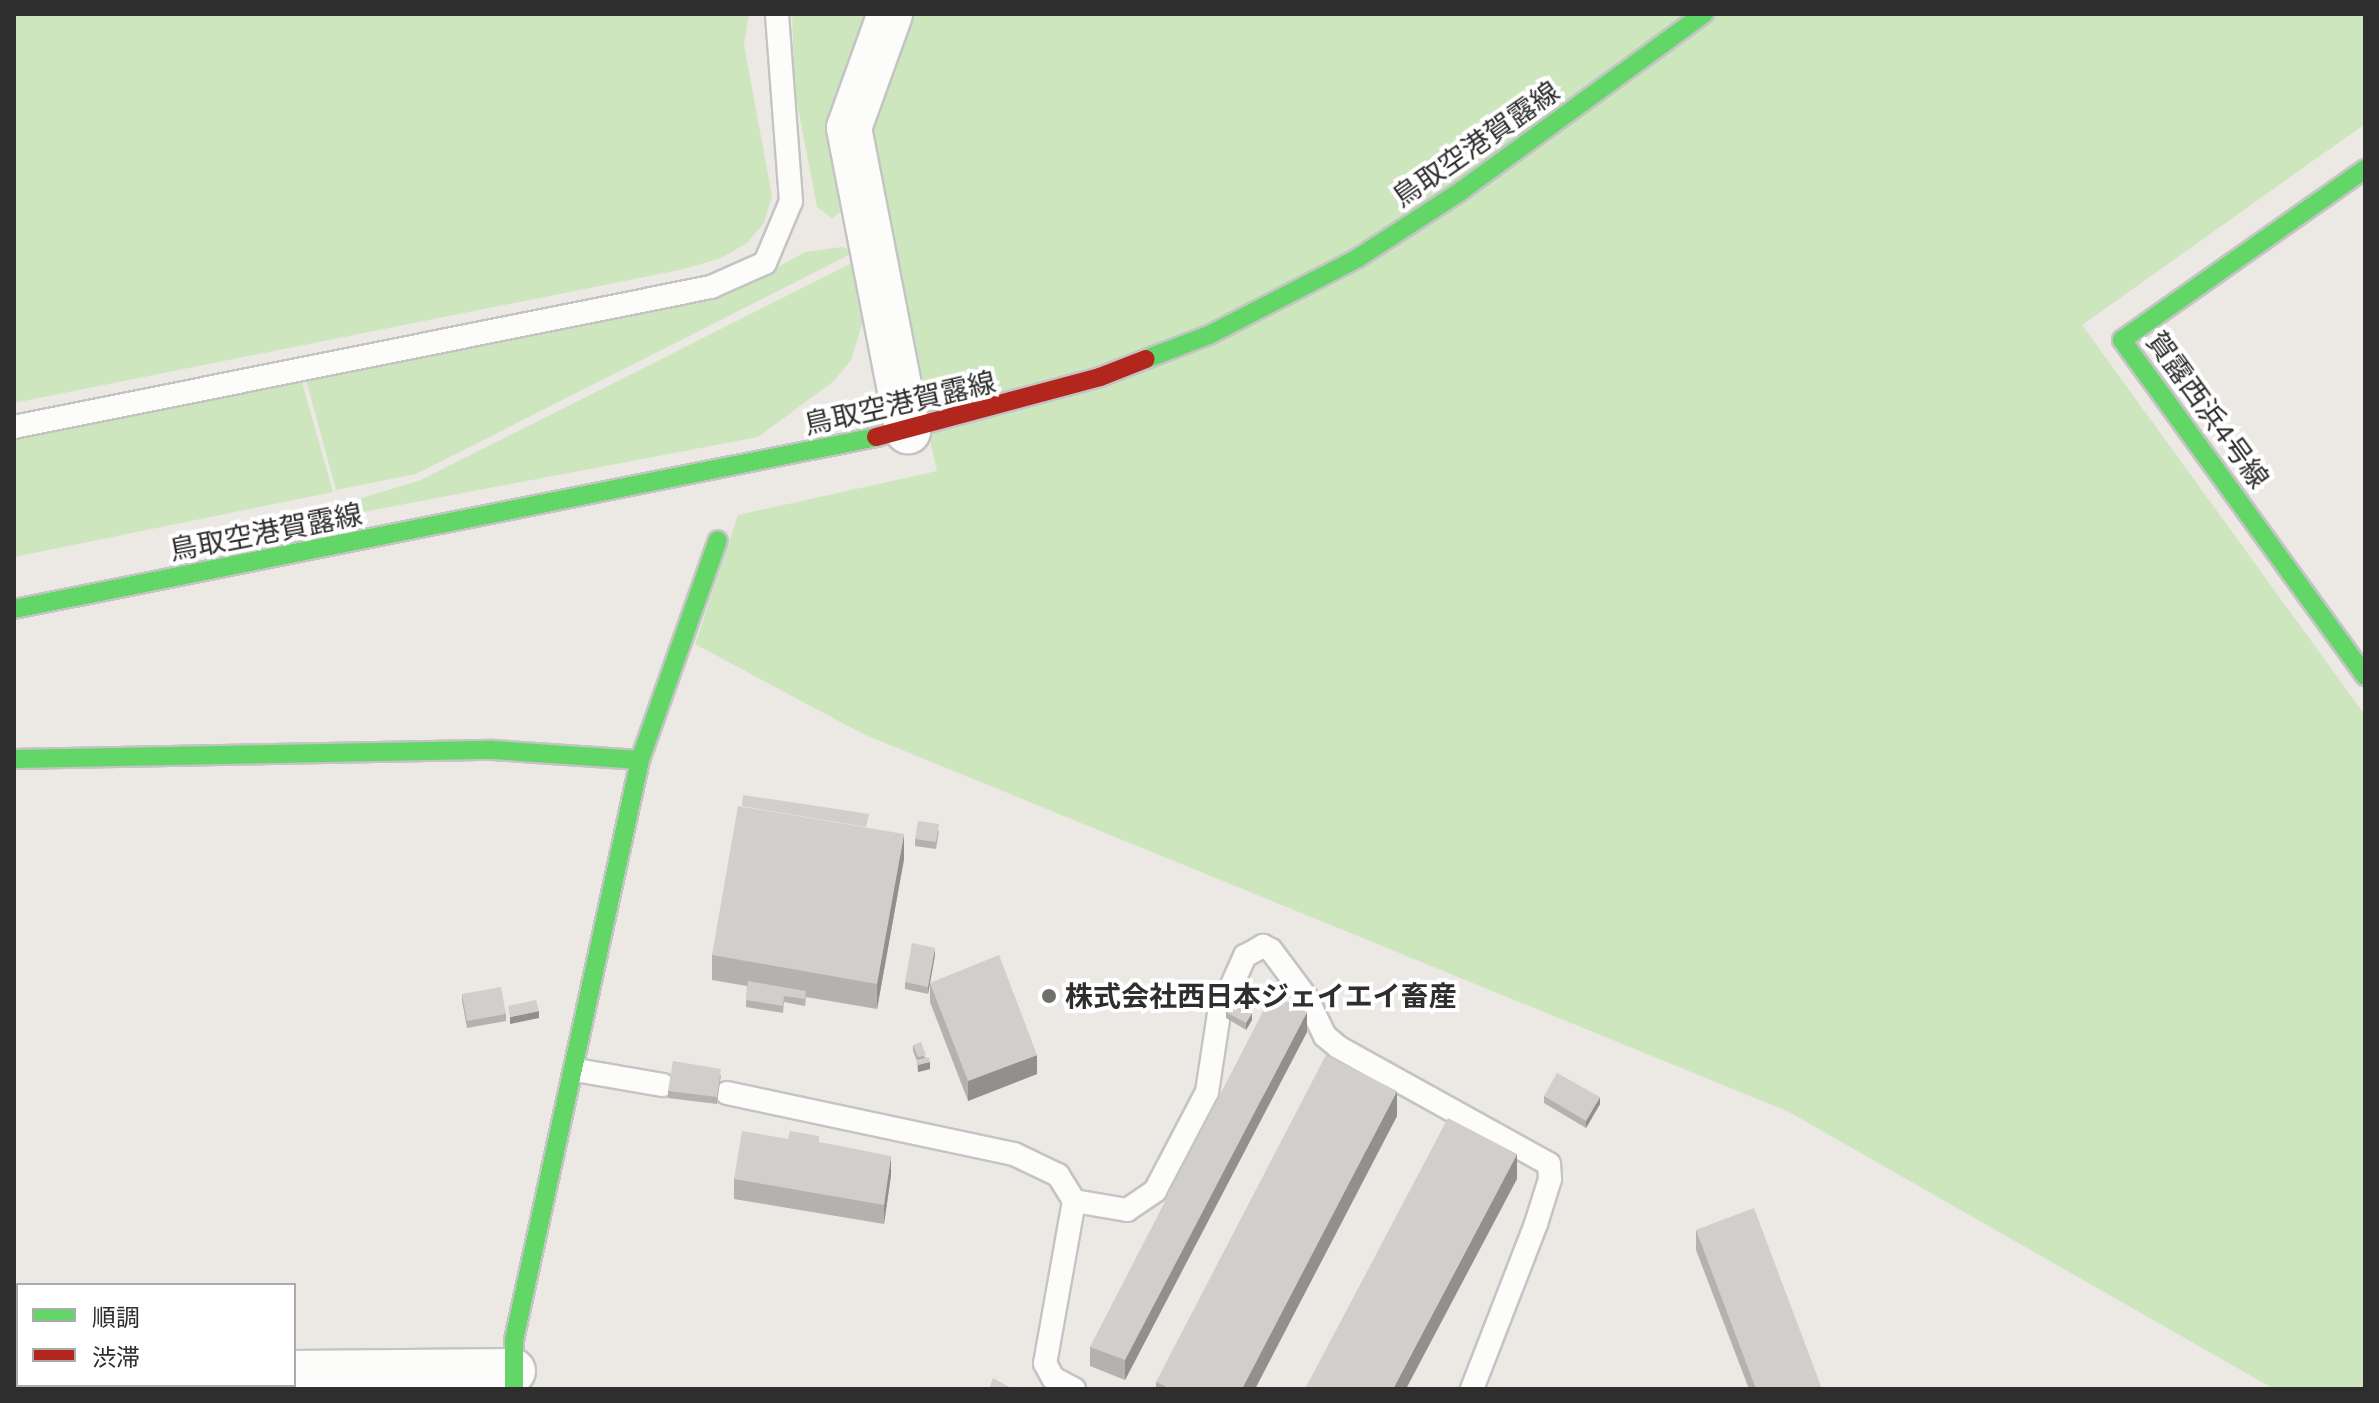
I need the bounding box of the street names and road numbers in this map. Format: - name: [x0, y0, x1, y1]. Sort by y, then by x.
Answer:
- street label: 鳥取空港賀露線: [1386, 74, 1566, 214]
- street label: 賀露西浜4号線: [2140, 325, 2276, 495]
- street label: 鳥取空港賀露線: [801, 365, 999, 441]
- street label: 鳥取空港賀露線: [167, 497, 365, 567]

